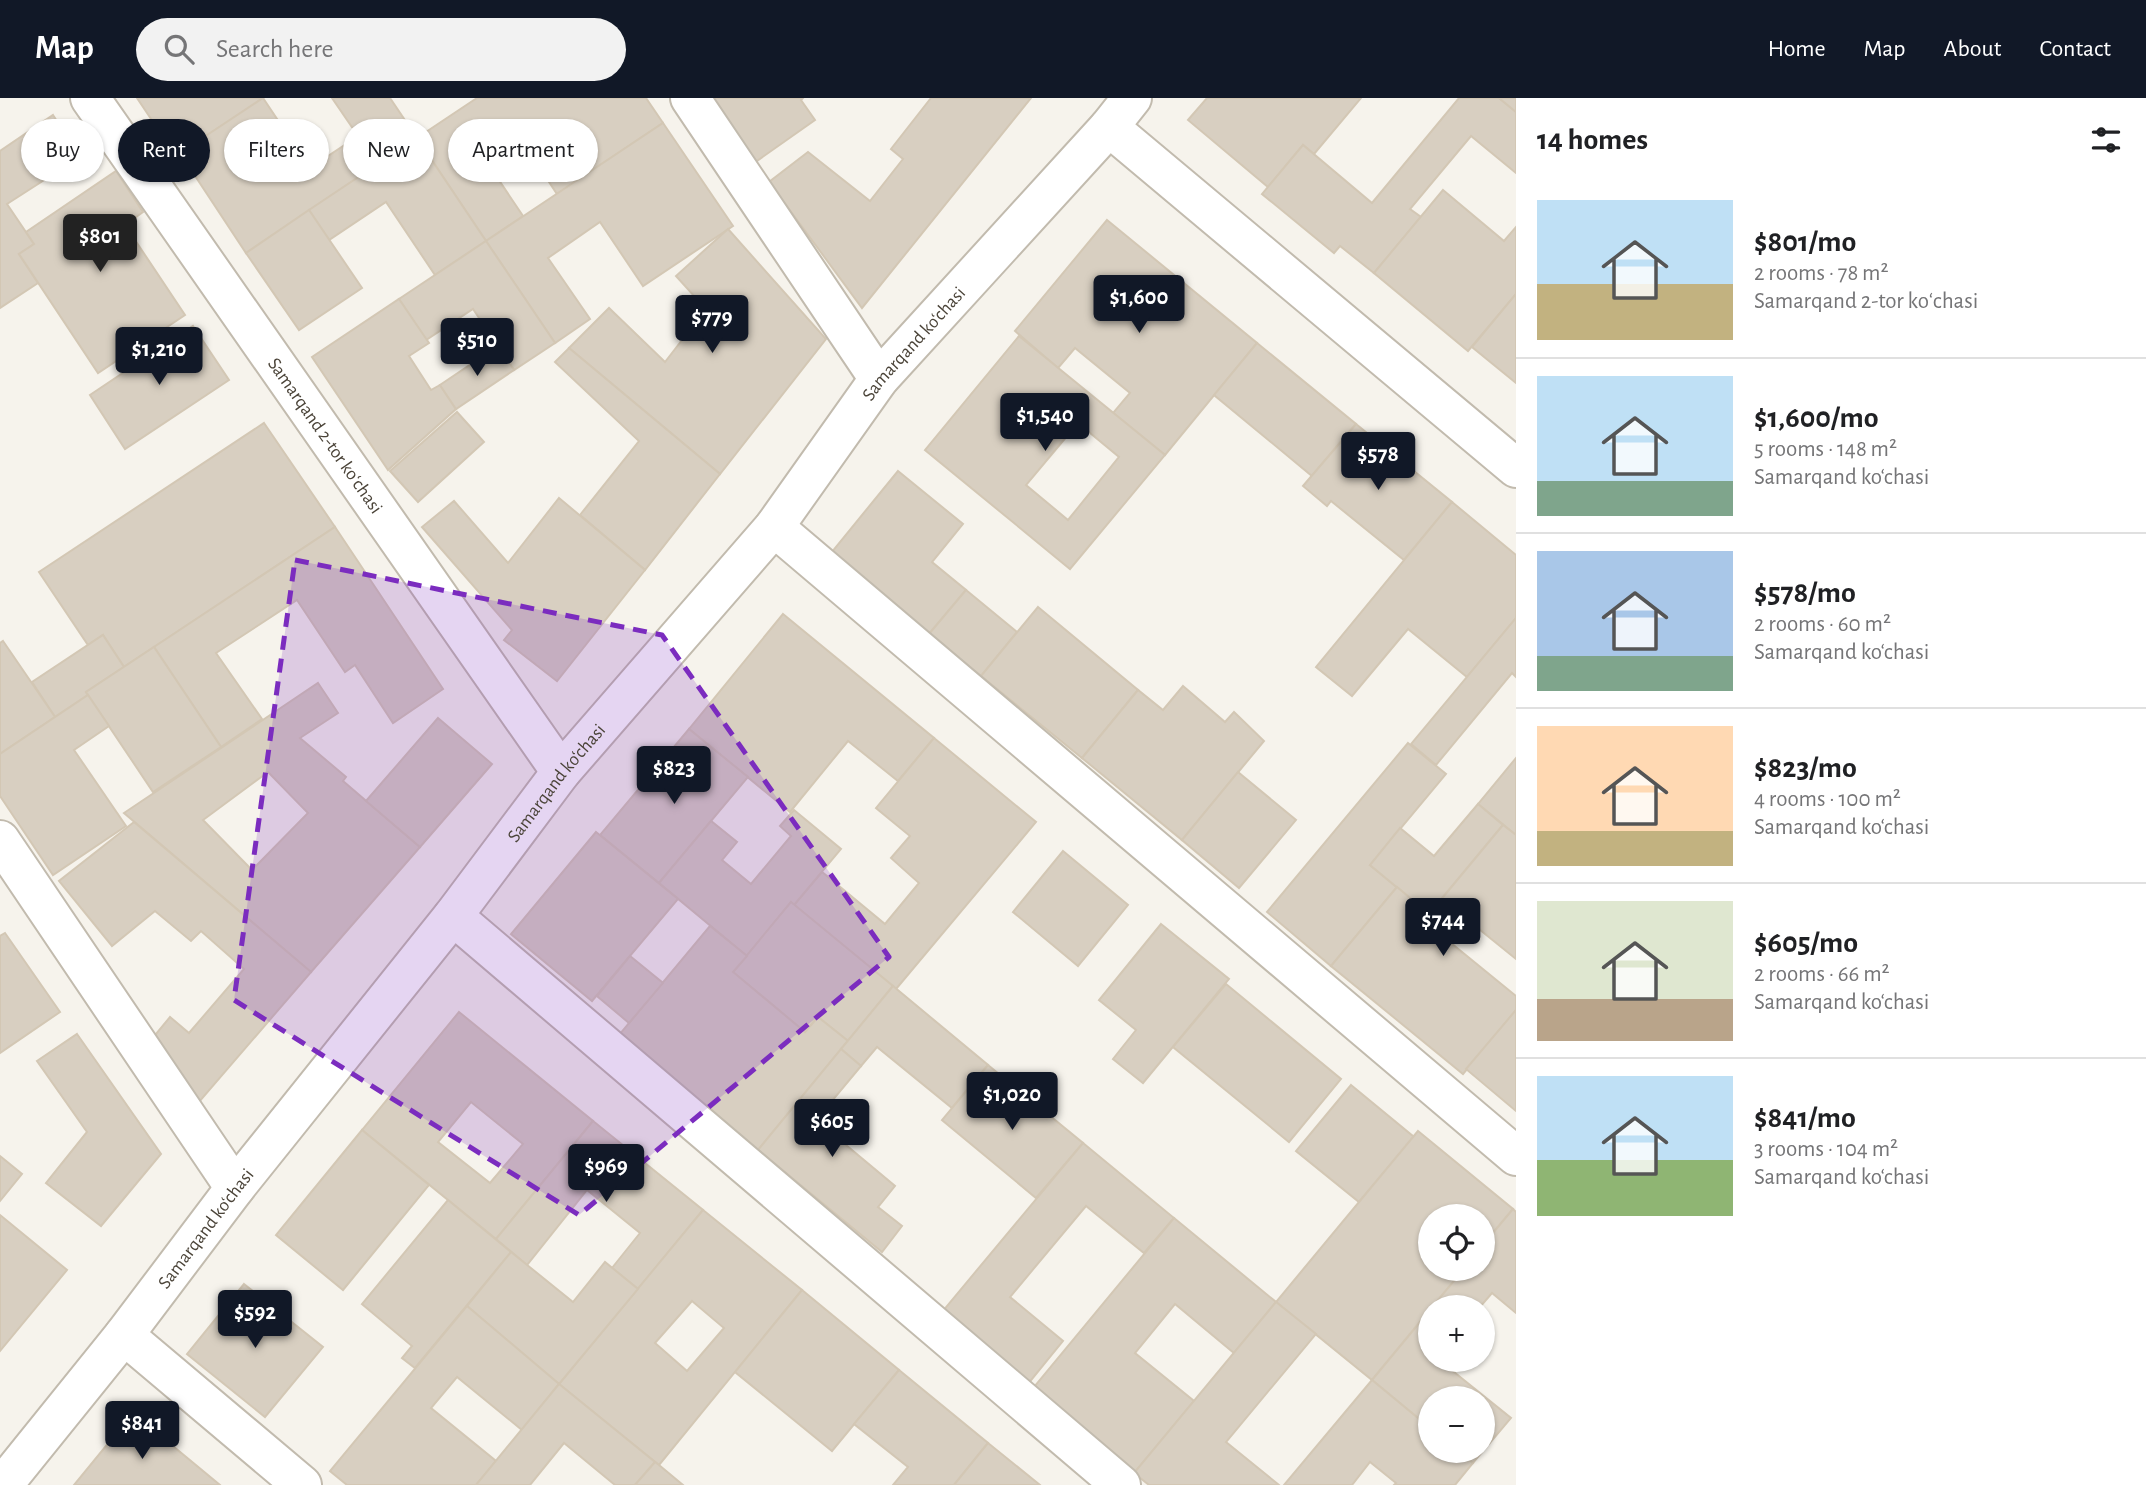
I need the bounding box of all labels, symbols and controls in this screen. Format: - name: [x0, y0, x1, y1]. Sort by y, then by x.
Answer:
- search box: [136, 18, 626, 81]
- icon: search: [160, 30, 198, 68]
- text: Map: [35, 32, 94, 65]
- text: Search here: [216, 36, 334, 62]
- text: Home: [1768, 37, 1826, 61]
- text: Map: [1864, 37, 1906, 61]
- text: About: [1944, 37, 2001, 61]
- text: Contact: [2039, 37, 2111, 61]
- chip: Buy: [21, 119, 104, 182]
- chip: Rent: [118, 119, 210, 182]
- chip: Filters: [224, 119, 329, 182]
- chip: New: [343, 119, 434, 182]
- chip: Apartment: [448, 119, 598, 182]
- icon: filters: [2087, 121, 2125, 159]
- text: 14 homes: [1537, 125, 1648, 155]
- pin: $801: [59, 214, 141, 274]
- text: $801: [79, 225, 121, 248]
- text: $801/mo: [1754, 227, 1856, 257]
- icon: home: [1593, 228, 1677, 312]
- text: 2 rooms · 78 m²: [1754, 262, 1889, 285]
- pin: $1,600: [1082, 275, 1196, 335]
- street label: Samarqand ko‘chasi: [859, 284, 969, 404]
- text: $1,600: [1110, 286, 1168, 309]
- text: Samarqand 2-tor koʻchasi: [1754, 290, 1978, 313]
- pin: $779: [671, 296, 753, 355]
- text: $779: [691, 306, 733, 329]
- pin: $510: [436, 318, 518, 378]
- pin: $1,210: [102, 328, 216, 387]
- text: $510: [457, 329, 497, 352]
- text: $1,210: [132, 338, 187, 361]
- street label: Samarqand 2-tor koʻchasi: [264, 355, 386, 517]
- pin: $1,540: [988, 394, 1102, 453]
- text: $1,600/mo: [1754, 403, 1878, 433]
- text: $1,540: [1016, 404, 1074, 427]
- icon: home: [1593, 404, 1677, 488]
- pin: $578: [1337, 432, 1419, 492]
- text: 5 rooms · 148 m²: [1754, 438, 1897, 461]
- text: $578: [1357, 443, 1399, 466]
- text: Samarqand ko‘chasi: [1754, 466, 1929, 489]
- text: $578/mo: [1754, 578, 1856, 608]
- icon: home: [1593, 579, 1677, 663]
- text: 2 rooms · 60 m²: [1754, 613, 1891, 636]
- text: Samarqand ko‘chasi: [1754, 641, 1929, 664]
- street label: Samarqand ko‘chasi: [504, 721, 609, 846]
- pin: $823: [633, 746, 715, 806]
- text: $823/mo: [1754, 753, 1857, 783]
- icon: home: [1593, 754, 1677, 838]
- text: $823: [653, 757, 695, 780]
- text: 4 rooms · 100 m²: [1754, 788, 1901, 811]
- text: Samarqand ko‘chasi: [1754, 816, 1929, 839]
- pin: $744: [1402, 898, 1484, 958]
- text: $744: [1421, 909, 1465, 932]
- text: $605/mo: [1754, 928, 1858, 958]
- icon: home: [1593, 929, 1677, 1013]
- text: 2 rooms · 66 m²: [1754, 963, 1890, 986]
- text: Samarqand ko‘chasi: [1754, 991, 1929, 1014]
- pin: $1,020: [955, 1072, 1069, 1132]
- text: $1,020: [983, 1083, 1041, 1106]
- pin: $605: [791, 1100, 873, 1159]
- text: $841/mo: [1754, 1103, 1856, 1133]
- icon: home: [1593, 1104, 1677, 1188]
- text: $605: [810, 1110, 854, 1133]
- text: 3 rooms · 104 m²: [1754, 1138, 1898, 1161]
- pin: $969: [565, 1144, 647, 1204]
- text: $969: [584, 1155, 628, 1178]
- street label: Samarqand ko‘chasi: [155, 1165, 258, 1292]
- text: Samarqand ko‘chasi: [1754, 1166, 1929, 1189]
- map controls: [1418, 1204, 1495, 1463]
- button: locate: [1418, 1204, 1495, 1281]
- pin: $592: [214, 1290, 296, 1350]
- button: +: [1418, 1295, 1495, 1372]
- text: $592: [234, 1301, 276, 1324]
- button: −: [1418, 1386, 1495, 1463]
- pin: $841: [101, 1402, 183, 1461]
- text: $841: [121, 1412, 163, 1435]

